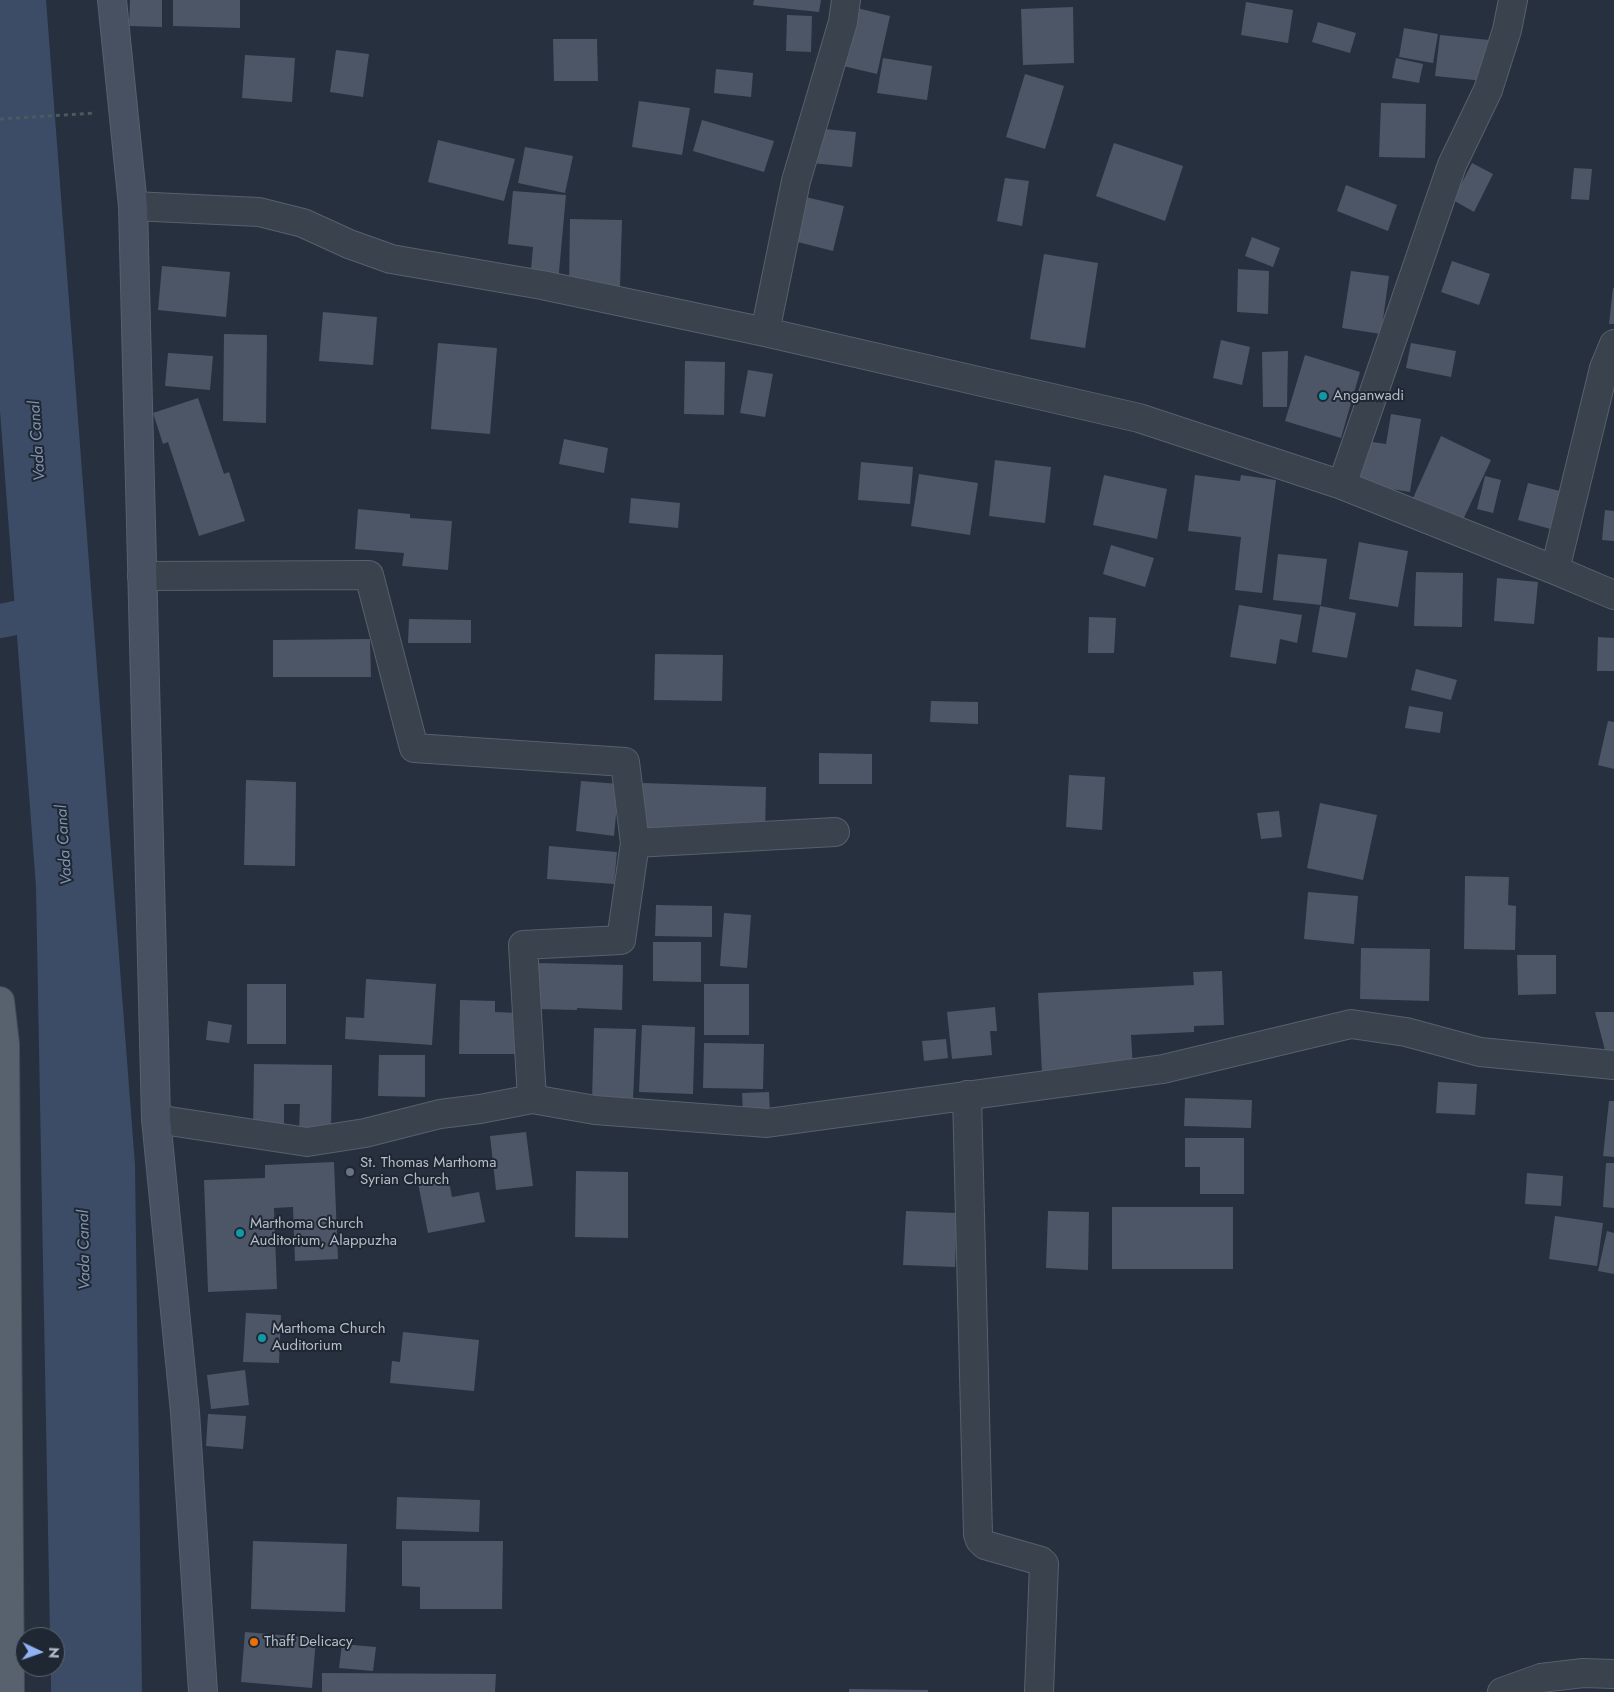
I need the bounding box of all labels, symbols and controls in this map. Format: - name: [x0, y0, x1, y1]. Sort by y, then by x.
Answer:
- place label: Anganwadi: [1333, 387, 1404, 405]
- marker: Anganwadi: [1317, 390, 1329, 402]
- water label: Vada Canal: [26, 400, 50, 482]
- water label: Vada Canal: [53, 804, 77, 886]
- place label: St. Thomas Marthoma Syrian Church: [360, 1154, 496, 1189]
- marker: St. Thomas Marthoma Syrian Church: [344, 1166, 356, 1178]
- water label: Vada Canal: [75, 1210, 95, 1290]
- place label: Marthoma Church Auditorium, Alappuzha: [250, 1215, 397, 1250]
- marker: Marthoma Church Auditorium, Alappuzha: [234, 1227, 246, 1239]
- place label: Marthoma Church Auditorium: [272, 1320, 386, 1355]
- marker: Marthoma Church Auditorium: [256, 1332, 268, 1344]
- north arrow: [15, 1627, 65, 1677]
- place label: Thaff Delicacy: [264, 1633, 353, 1651]
- marker: Thaff Delicacy: [248, 1636, 260, 1648]
- text: N: [44, 1647, 64, 1659]

